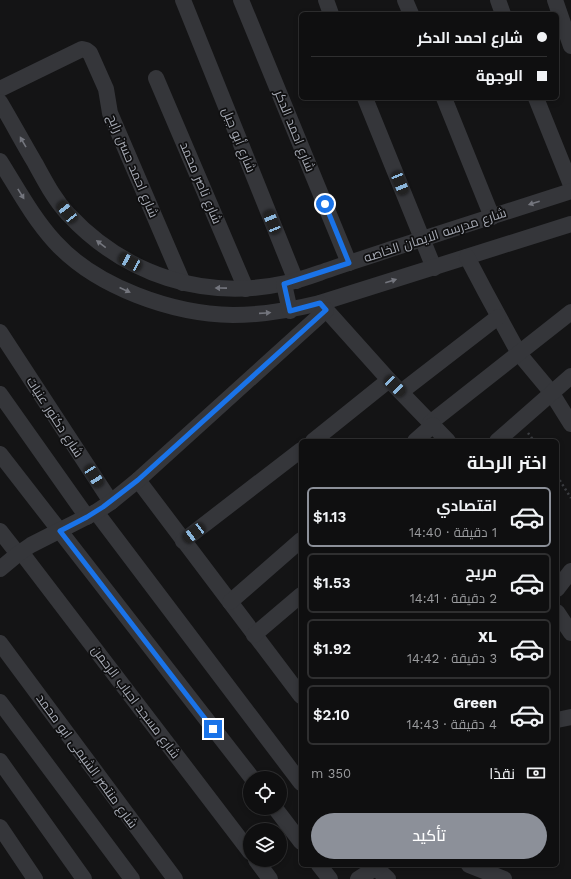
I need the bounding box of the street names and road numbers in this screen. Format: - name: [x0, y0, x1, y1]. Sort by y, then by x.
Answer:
- street label: شارع احمد الدكر: [271, 87, 318, 174]
- street label: شارع أبو جبل: [218, 105, 260, 175]
- street label: شارع احمد حسن رابح: [104, 112, 162, 220]
- street label: شارع ناصر محمد: [176, 140, 225, 227]
- street label: شارع مدرسه الايمان الخاصه: [362, 205, 508, 266]
- street label: شارع دكتور عنيات: [23, 374, 87, 460]
- street label: شارع مسجد احباب الرحمن: [88, 643, 183, 762]
- street label: شارع منتصر الشيمى ابو محمد: [32, 691, 141, 832]

